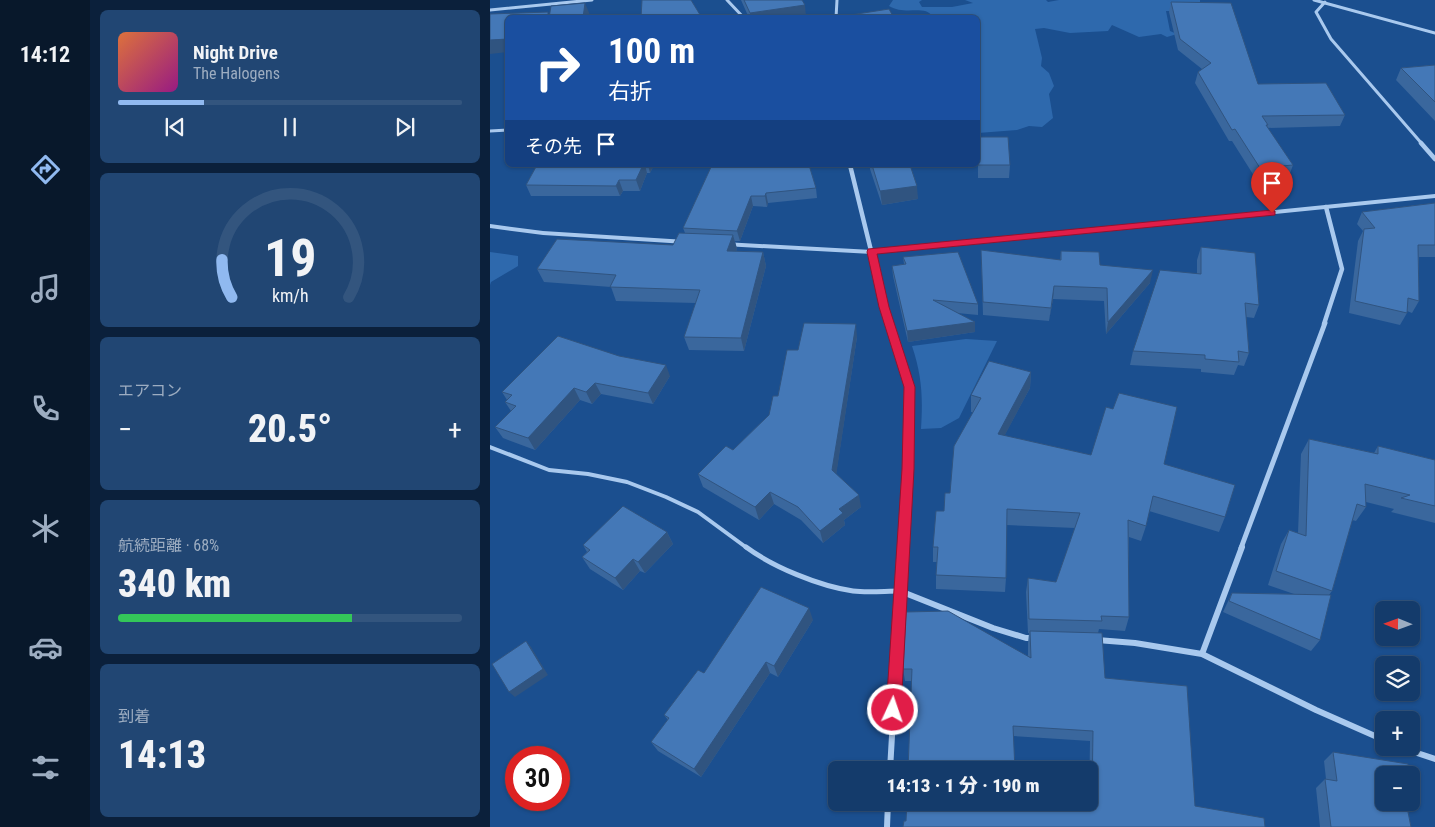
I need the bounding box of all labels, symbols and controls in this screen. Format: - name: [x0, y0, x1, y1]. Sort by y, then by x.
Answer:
- text: 100 m: [608, 31, 695, 72]
- icon: right: [525, 35, 590, 100]
- text: Night Drive: [193, 41, 278, 64]
- text: 14:12: [20, 42, 70, 67]
- text: The Halogens: [193, 64, 280, 83]
- text: 右折: [608, 79, 652, 104]
- icon: previous: [161, 113, 189, 141]
- icon: pause: [276, 113, 304, 141]
- icon: next: [391, 113, 419, 141]
- icon: arrive: [592, 130, 620, 158]
- text: その先: [525, 135, 582, 158]
- icon: directions: [28, 152, 63, 187]
- pin: [1251, 162, 1293, 213]
- icon: arrive: [1258, 169, 1286, 197]
- text: 19: [264, 228, 316, 289]
- icon: music: [28, 271, 63, 306]
- text: km/h: [272, 285, 308, 306]
- text: エアコン: [118, 381, 182, 400]
- icon: phone: [28, 391, 63, 426]
- text: 20.5°: [248, 407, 332, 451]
- text: −: [118, 413, 132, 446]
- text: +: [448, 413, 462, 446]
- icon: climate: [28, 511, 63, 546]
- text: 航続距離 · 68%: [118, 536, 219, 555]
- text: 340 km: [118, 562, 231, 606]
- north arrow: [1375, 601, 1420, 646]
- map controls: [1375, 601, 1420, 811]
- icon: car: [28, 630, 63, 665]
- button: layers: [1375, 656, 1420, 701]
- position arrow: [866, 683, 918, 735]
- text: 到着: [118, 707, 150, 726]
- button: +: [1375, 711, 1420, 756]
- text: 14:13: [118, 733, 206, 777]
- speed limit sign: 30: [505, 746, 570, 811]
- icon: filters: [28, 750, 63, 785]
- button: −: [1375, 766, 1420, 811]
- text: 14:13 · 1 分 · 190 m: [886, 774, 1040, 797]

